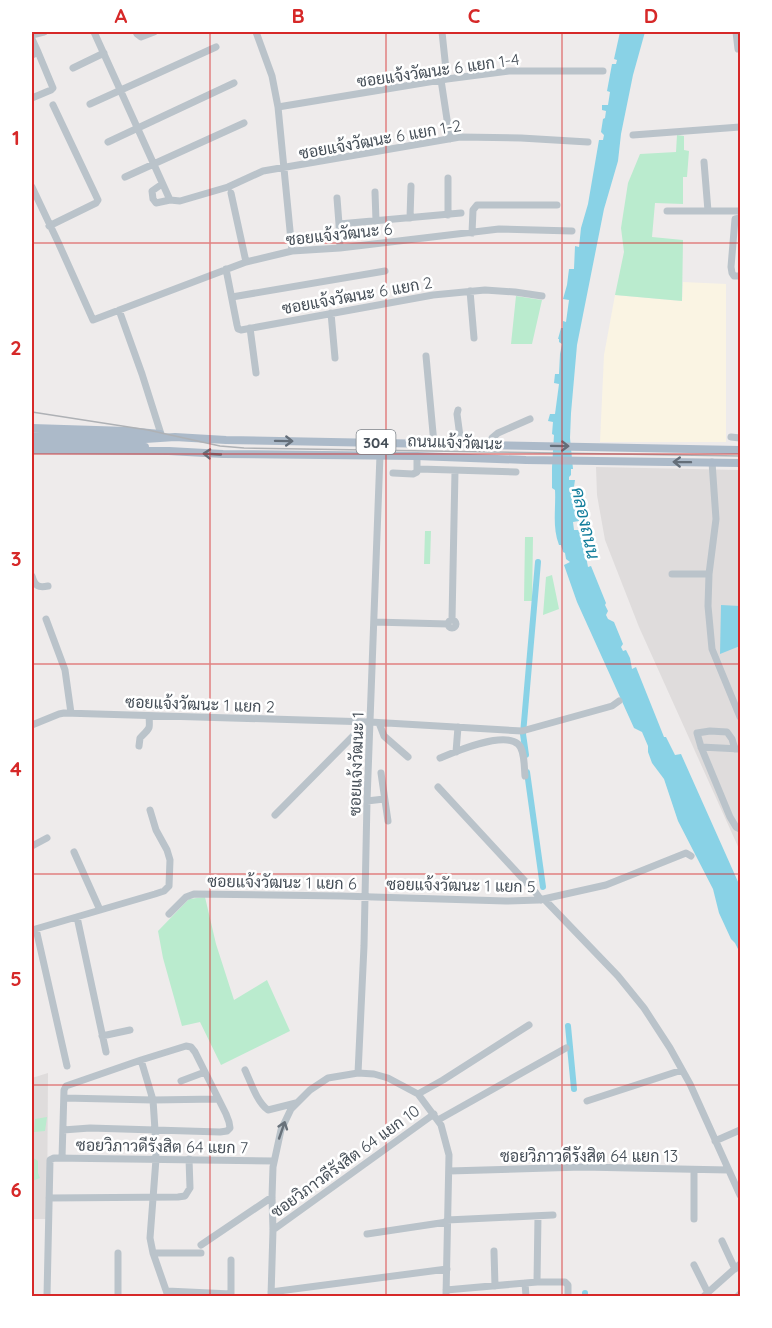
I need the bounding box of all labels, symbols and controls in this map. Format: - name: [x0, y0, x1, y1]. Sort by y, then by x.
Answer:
- text: A: [115, 3, 128, 28]
- text: B: [291, 3, 305, 28]
- text: C: [468, 3, 481, 28]
- text: D: [644, 3, 658, 28]
- street label: ซอยแจ้งวัฒนะ 6 แยก 1-4: [355, 49, 521, 91]
- street label: ซอยแจ้งวัฒนะ 6 แยก 1-2: [297, 115, 463, 163]
- text: 1: [12, 125, 20, 150]
- street label: ซอยแจ้งวัฒนะ 6: [285, 218, 394, 250]
- street label: ซอยแจ้งวัฒนะ 6 แยก 2: [280, 272, 434, 318]
- text: 2: [10, 335, 22, 360]
- road number: 304: [356, 430, 395, 454]
- street label: ถนนแจ้งวัฒนะ: [407, 430, 503, 454]
- one-way arrow: [274, 435, 294, 446]
- one-way arrow: [550, 440, 570, 452]
- one-way arrow: [202, 448, 222, 459]
- one-way arrow: [673, 456, 693, 468]
- water label: คลองถนน: [567, 485, 606, 562]
- text: 3: [11, 546, 21, 571]
- street label: ซอยแจ้งวัฒนะ 1 แยก 2: [125, 691, 275, 717]
- street label: ซอยแจ้งวัฒนะ 1: [344, 712, 368, 816]
- text: 4: [10, 756, 22, 781]
- street label: ซอยแจ้งวัฒนะ 1 แยก 6: [207, 871, 357, 893]
- street label: ซอยแจ้งวัฒนะ 1 แยก 5: [386, 874, 536, 896]
- text: 5: [10, 966, 22, 991]
- street label: ซอยวิภาวดีรังสิต 64 แยก 10: [266, 1099, 423, 1222]
- one-way arrow: [277, 1121, 288, 1140]
- street label: ซอยวิภาวดีรังสิต 64 แยก 7: [76, 1133, 248, 1158]
- street label: ซอยวิภาวดีรังสิต 64 แยก 13: [500, 1145, 678, 1166]
- text: 6: [10, 1177, 22, 1202]

